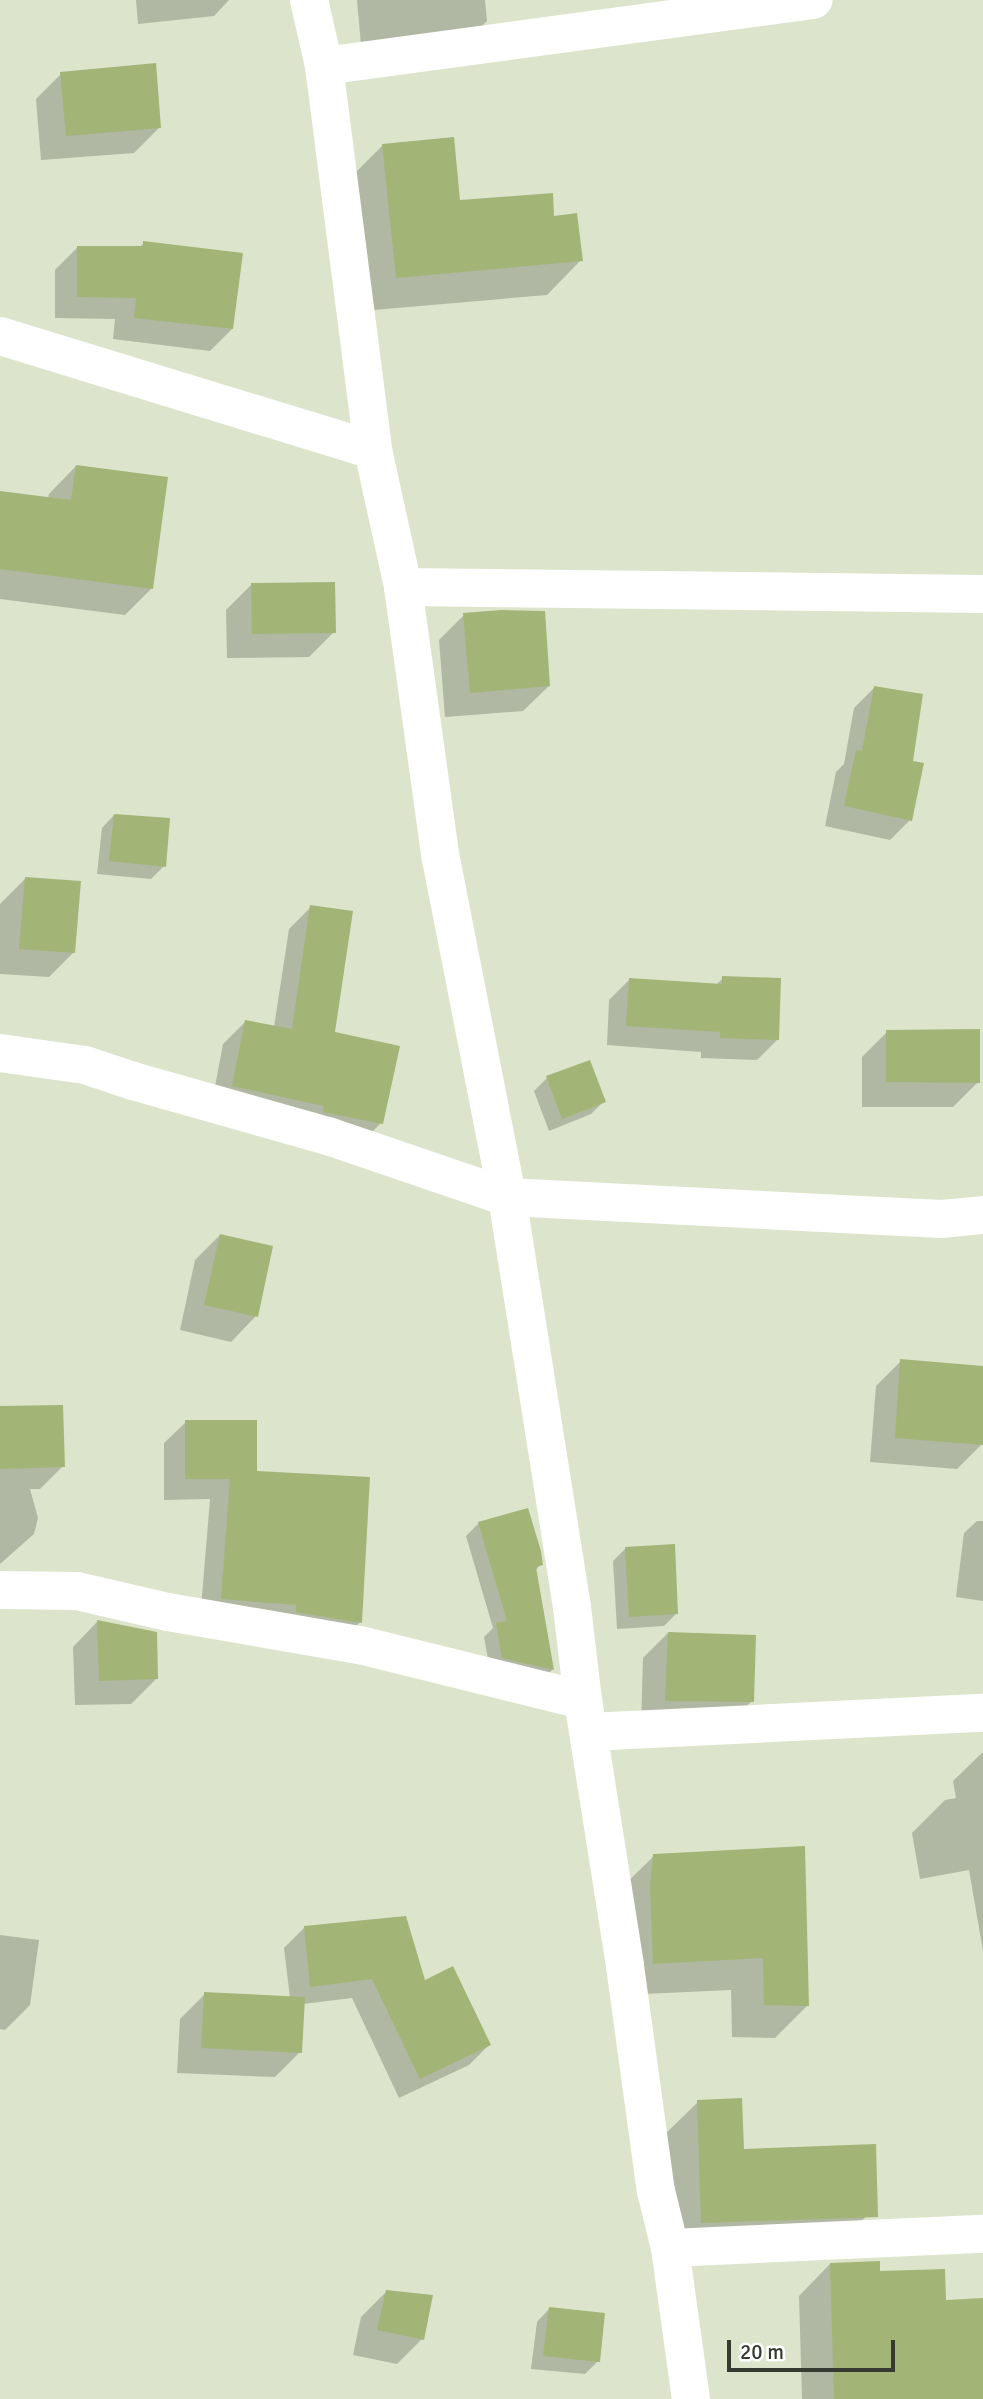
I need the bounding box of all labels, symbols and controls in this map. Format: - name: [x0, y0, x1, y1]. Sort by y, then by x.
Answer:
- scale bar: [731, 2326, 899, 2370]
- text: 20 m: [740, 2339, 784, 2365]

